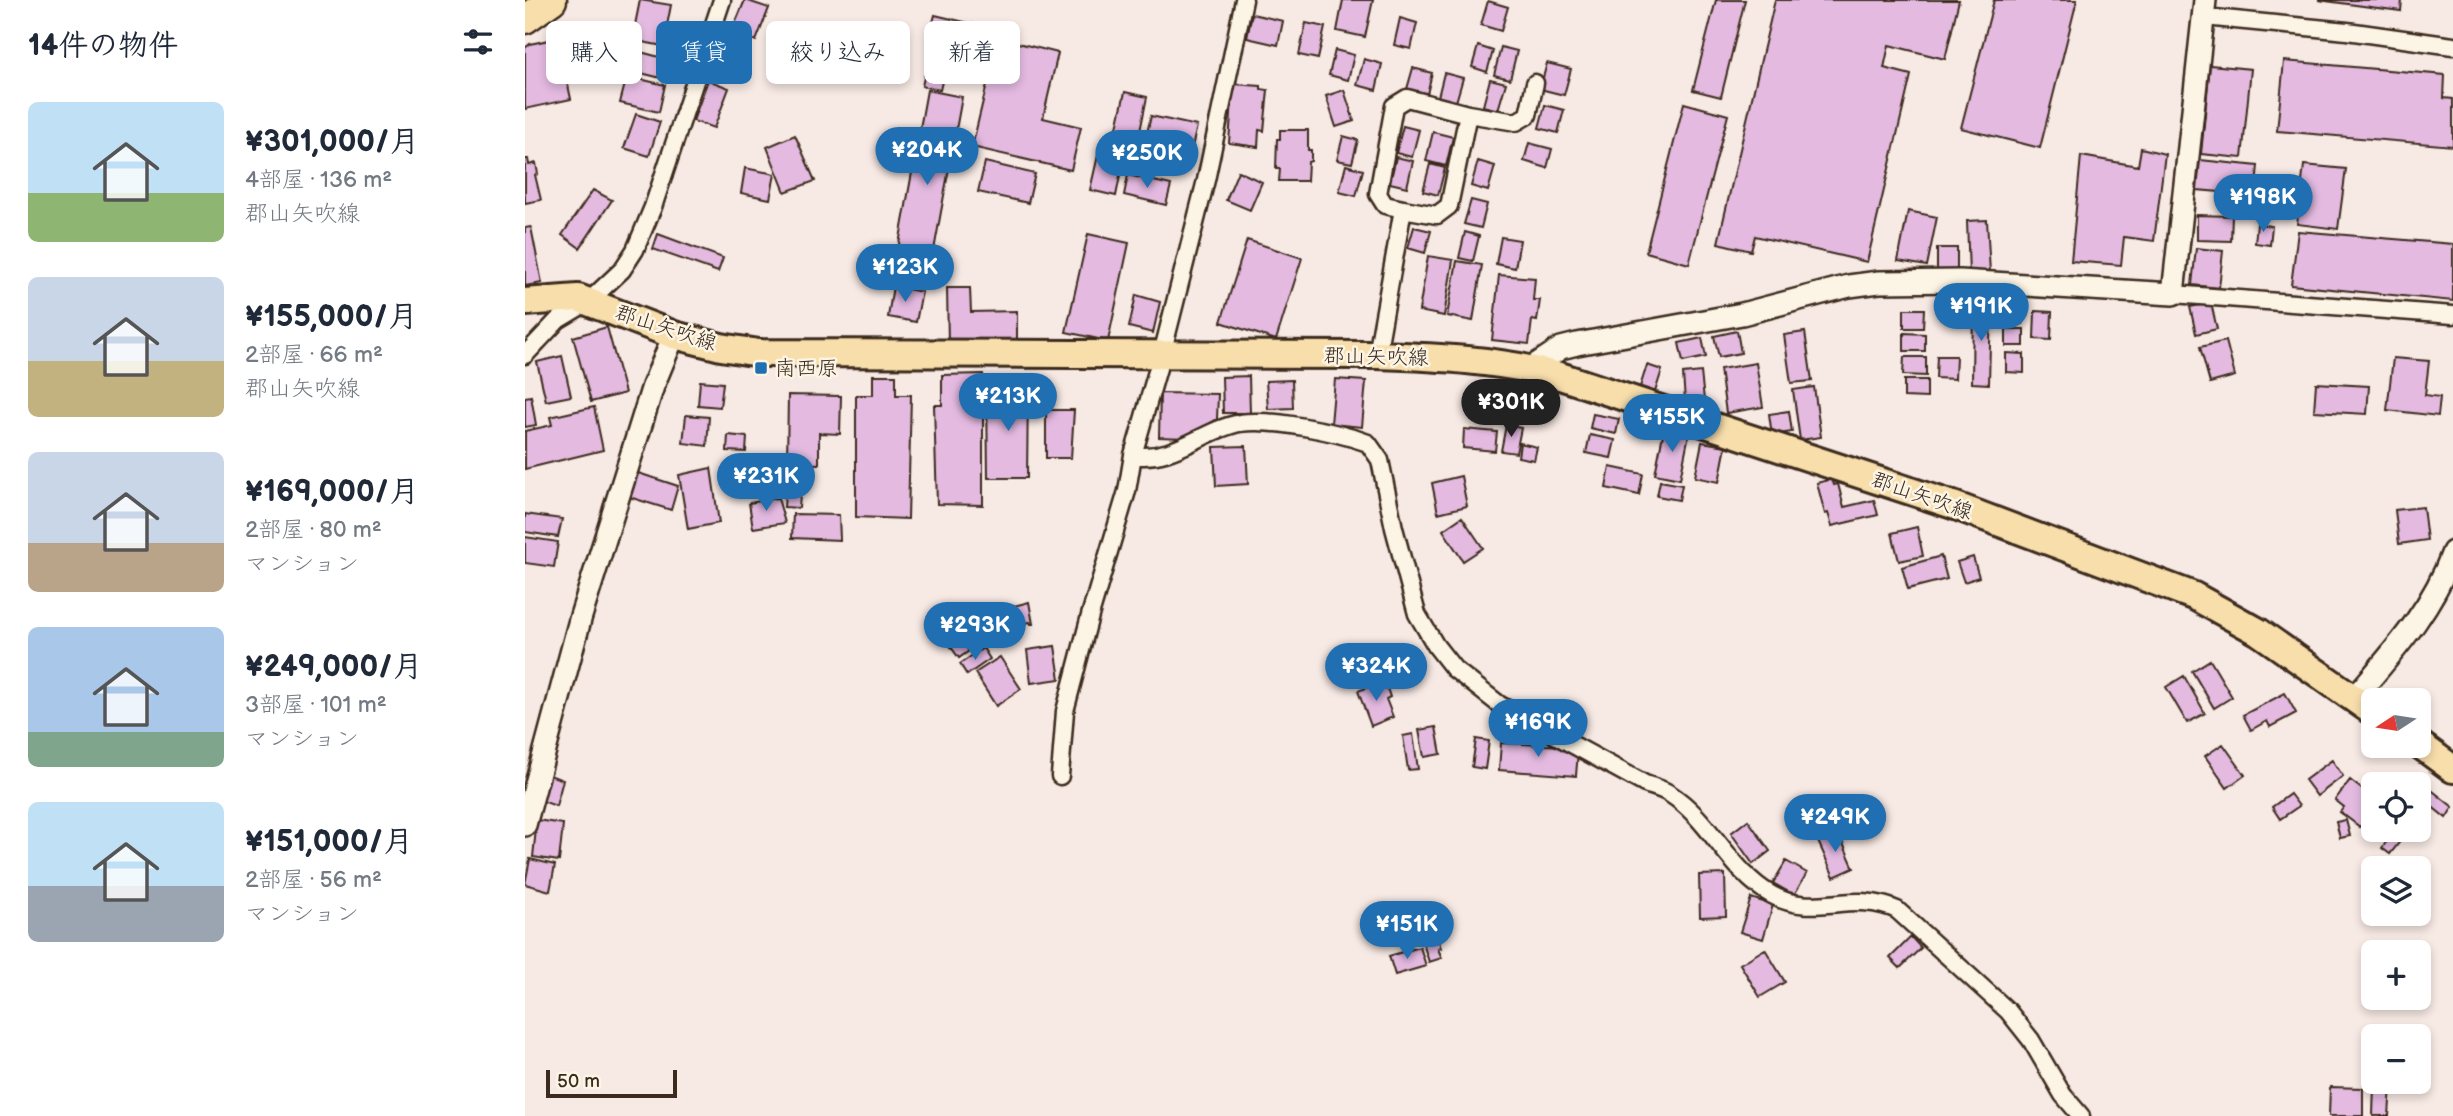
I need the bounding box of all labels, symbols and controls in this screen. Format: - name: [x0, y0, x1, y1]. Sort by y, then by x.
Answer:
- chip: 購入: [546, 21, 642, 84]
- chip: 賃貸: [656, 21, 752, 84]
- chip: 絞り込み: [766, 21, 910, 84]
- chip: 新着: [924, 21, 1020, 84]
- icon: filters: [459, 23, 497, 61]
- text: 14件の物件: [28, 28, 178, 64]
- text: ¥301,000/月: [245, 124, 419, 160]
- pin: ¥204K: [878, 128, 976, 187]
- icon: home: [84, 130, 168, 214]
- pin: ¥250K: [1098, 130, 1196, 190]
- text: ¥204K: [891, 136, 963, 164]
- text: ¥250K: [1111, 139, 1183, 167]
- text: 4部屋 · 136 m²: [245, 166, 392, 194]
- pin: ¥198K: [2214, 174, 2312, 234]
- text: ¥198K: [2230, 183, 2296, 211]
- text: 郡山矢吹線: [245, 200, 360, 228]
- pin: ¥123K: [856, 244, 954, 304]
- text: ¥123K: [872, 253, 938, 281]
- pin: ¥191K: [1932, 284, 2030, 343]
- text: ¥191K: [1950, 292, 2012, 320]
- text: ¥155,000/月: [245, 299, 418, 335]
- street label: 郡山矢吹線: [612, 300, 720, 356]
- icon: home: [84, 305, 168, 389]
- text: 2部屋 · 66 m²: [245, 341, 383, 369]
- street label: 郡山矢吹線: [1323, 344, 1429, 370]
- place label: 南西原: [775, 356, 838, 381]
- marker: 南西原: [753, 360, 769, 376]
- pin: ¥213K: [959, 374, 1057, 433]
- text: 郡山矢吹線: [245, 375, 360, 403]
- pin: ¥301K: [1462, 380, 1560, 439]
- text: ¥213K: [975, 382, 1041, 410]
- text: ¥301K: [1477, 388, 1545, 416]
- pin: ¥155K: [1623, 394, 1721, 454]
- text: ¥155K: [1639, 403, 1705, 431]
- pin: ¥231K: [717, 454, 815, 513]
- text: ¥231K: [733, 462, 799, 490]
- street label: 郡山矢吹線: [1868, 467, 1976, 525]
- text: ¥169,000/月: [245, 474, 419, 510]
- icon: home: [84, 480, 168, 564]
- text: 2部屋 · 80 m²: [245, 516, 382, 544]
- text: マンション: [245, 550, 359, 578]
- pin: ¥293K: [926, 602, 1024, 662]
- text: ¥293K: [940, 611, 1010, 639]
- pin: ¥324K: [1327, 644, 1425, 703]
- text: ¥249,000/月: [245, 649, 423, 685]
- text: ¥324K: [1341, 652, 1411, 680]
- icon: home: [84, 655, 168, 739]
- north arrow: [2361, 688, 2431, 758]
- map controls: [2361, 688, 2431, 1094]
- text: 3部屋 · 101 m²: [245, 691, 387, 719]
- pin: ¥169K: [1489, 700, 1587, 759]
- text: ¥169K: [1505, 708, 1571, 736]
- text: マンション: [245, 725, 359, 753]
- button: locate: [2361, 772, 2431, 842]
- pin: ¥249K: [1786, 794, 1884, 854]
- text: ¥249K: [1800, 803, 1870, 831]
- text: ¥151,000/月: [245, 824, 413, 860]
- icon: home: [84, 830, 168, 914]
- button: layers: [2361, 856, 2431, 926]
- text: 2部屋 · 56 m²: [245, 866, 382, 894]
- text: マンション: [245, 900, 359, 928]
- pin: ¥151K: [1358, 902, 1456, 961]
- text: ¥151K: [1376, 910, 1438, 938]
- button: +: [2361, 940, 2431, 1010]
- button: −: [2361, 1024, 2431, 1094]
- scale bar: [546, 1067, 677, 1099]
- text: 50 m: [557, 1070, 600, 1093]

